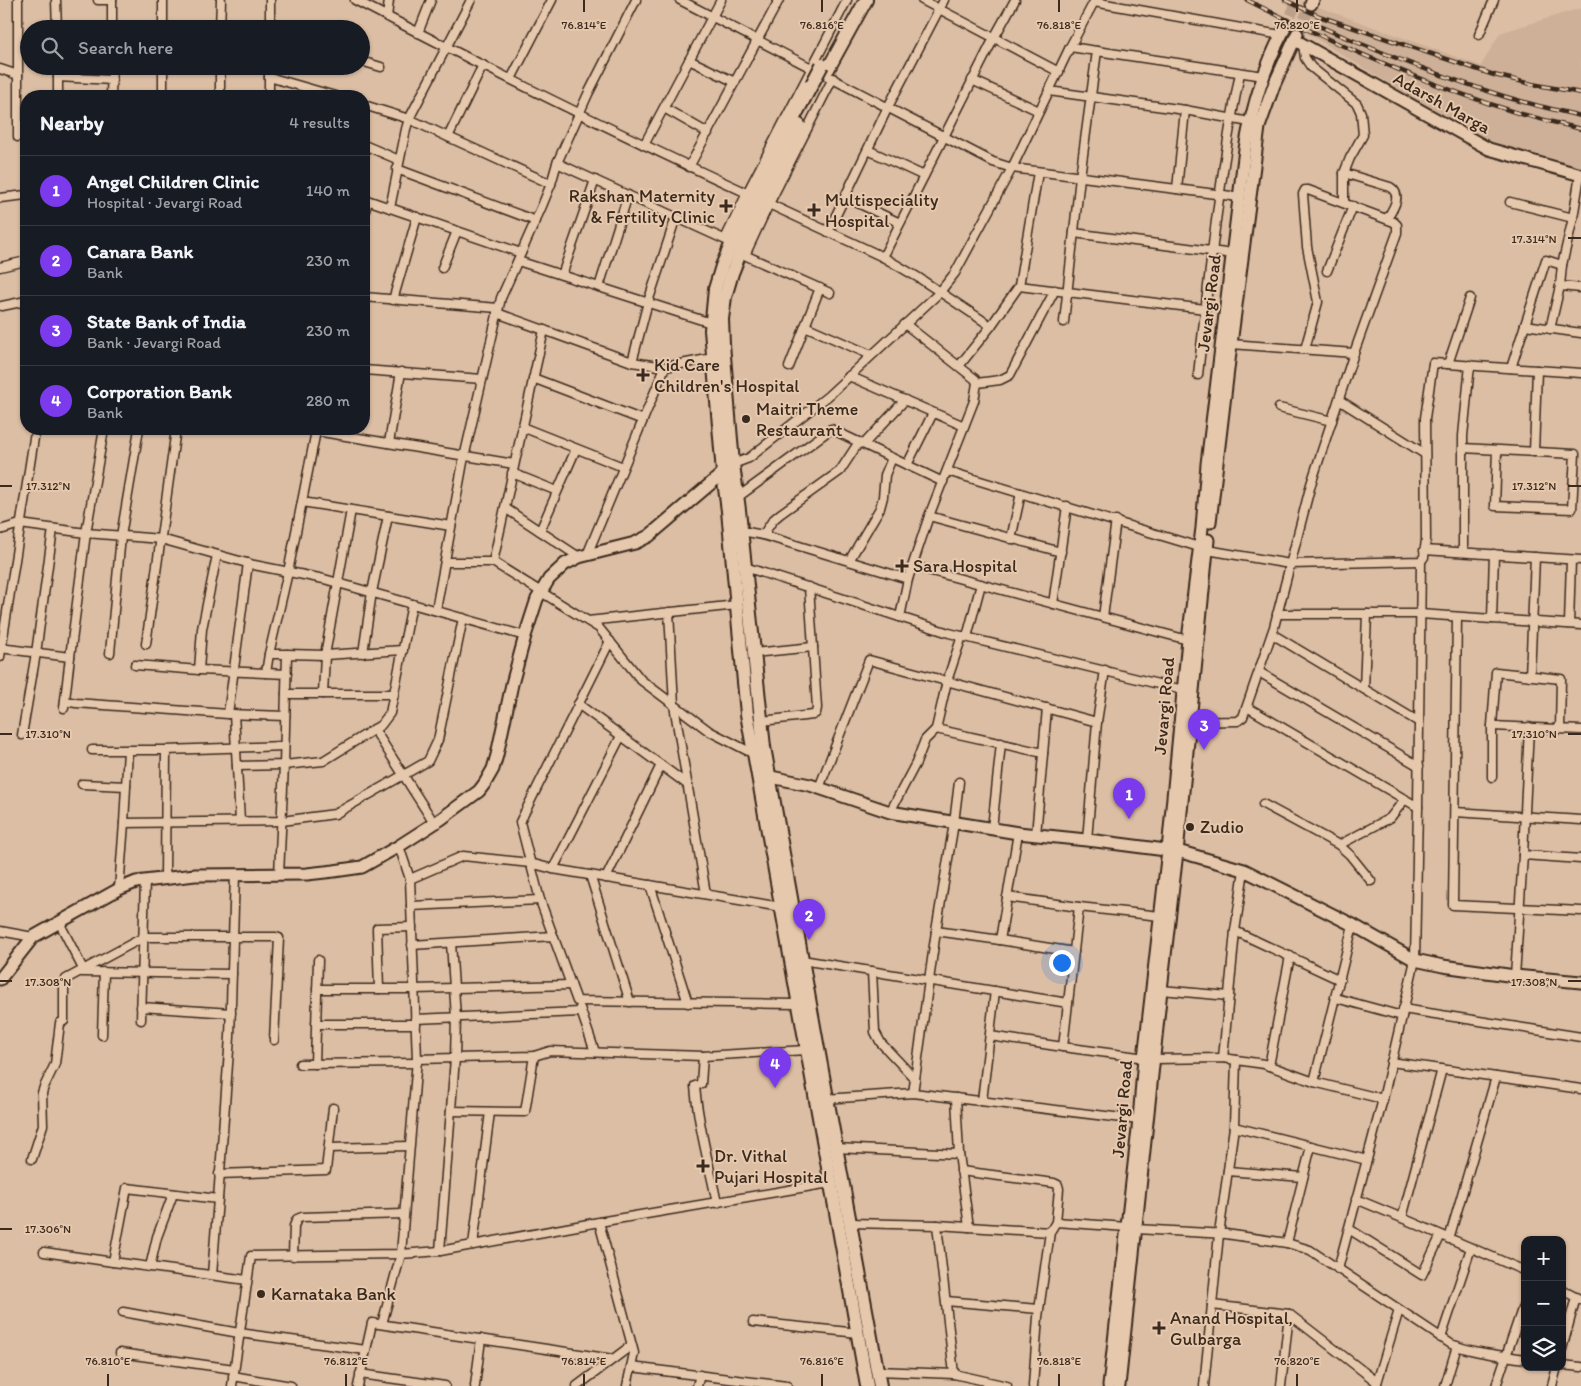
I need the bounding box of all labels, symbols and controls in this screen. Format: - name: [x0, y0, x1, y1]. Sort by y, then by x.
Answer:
- text: 76.814°E: [562, 18, 607, 32]
- text: 76.816°E: [800, 18, 844, 32]
- text: 76.818°E: [1037, 18, 1081, 32]
- text: 76.820°E: [1274, 18, 1320, 32]
- search box: [20, 20, 370, 75]
- icon: search: [38, 34, 66, 62]
- text: Search here: [78, 36, 173, 59]
- street label: Adarsh Marga: [1390, 67, 1495, 139]
- text: Nearby: [40, 110, 104, 135]
- text: 4 results: [289, 113, 350, 132]
- text: Angel Children Clinic: [87, 170, 259, 193]
- text: 1: [52, 181, 60, 200]
- text: 140 m: [306, 181, 350, 200]
- place label: Rakshan Maternity & Fertility Clinic: [569, 185, 715, 228]
- place label: Multispeciality Hospital: [825, 189, 939, 232]
- text: Hospital · Jevargi Road: [87, 193, 242, 212]
- marker: Rakshan Maternity & Fertility Clinic: [719, 199, 733, 213]
- marker: Multispeciality Hospital: [807, 203, 821, 217]
- text: 17.314°N: [1511, 232, 1557, 246]
- text: Canara Bank: [87, 240, 193, 263]
- text: 2: [52, 251, 60, 270]
- text: 230 m: [306, 251, 350, 270]
- street label: Jevargi Road: [1192, 253, 1226, 353]
- text: Bank: [87, 263, 123, 282]
- text: State Bank of India: [87, 310, 246, 333]
- text: 3: [52, 321, 60, 340]
- text: 230 m: [306, 321, 350, 340]
- text: Bank · Jevargi Road: [87, 333, 221, 352]
- place label: Kid Care Children's Hospital: [654, 354, 799, 397]
- marker: Kid Care Children's Hospital: [636, 368, 650, 382]
- text: Corporation Bank: [87, 380, 232, 403]
- text: 4: [51, 391, 61, 410]
- text: 280 m: [306, 391, 350, 410]
- place label: Maitri Theme Restaurant: [756, 398, 858, 441]
- text: Bank: [87, 403, 123, 422]
- marker: Maitri Theme Restaurant: [740, 413, 752, 425]
- text: 17.312°N: [26, 479, 70, 493]
- text: 17.312°N: [1512, 479, 1556, 493]
- place label: Sara Hospital: [913, 555, 1017, 577]
- marker: Sara Hospital: [895, 559, 909, 573]
- street label: Jevargi Road: [1149, 656, 1179, 756]
- pin: 3: [1188, 709, 1220, 750]
- text: 17.310°N: [25, 727, 71, 741]
- text: 17.310°N: [1511, 727, 1557, 741]
- pin: 1: [1113, 778, 1145, 819]
- place label: Zudio: [1200, 816, 1244, 838]
- marker: Zudio: [1184, 821, 1196, 833]
- pin: 2: [793, 899, 825, 940]
- your location: [1049, 950, 1075, 976]
- text: 17.308°N: [25, 975, 71, 989]
- text: 17.308°N: [1511, 975, 1557, 989]
- pin: 4: [759, 1047, 791, 1088]
- street label: Jevargi Road: [1107, 1059, 1137, 1159]
- place label: Dr. Vithal Pujari Hospital: [714, 1145, 828, 1188]
- marker: Dr. Vithal Pujari Hospital: [696, 1159, 710, 1173]
- text: 17.306°N: [25, 1222, 71, 1236]
- map controls: [1521, 1236, 1566, 1371]
- button: +: [1521, 1236, 1566, 1281]
- button: −: [1521, 1281, 1566, 1326]
- place label: Karnataka Bank: [271, 1283, 396, 1305]
- marker: Karnataka Bank: [255, 1288, 267, 1300]
- place label: Anand Hospital, Gulbarga: [1170, 1307, 1293, 1350]
- marker: Anand Hospital, Gulbarga: [1152, 1321, 1166, 1335]
- button: layers: [1521, 1326, 1566, 1371]
- text: 76.810°E: [86, 1354, 131, 1368]
- text: 76.812°E: [324, 1354, 368, 1368]
- text: 76.814°E: [562, 1354, 607, 1368]
- text: 76.816°E: [800, 1354, 844, 1368]
- text: 76.818°E: [1037, 1354, 1081, 1368]
- text: 76.820°E: [1274, 1354, 1320, 1368]

